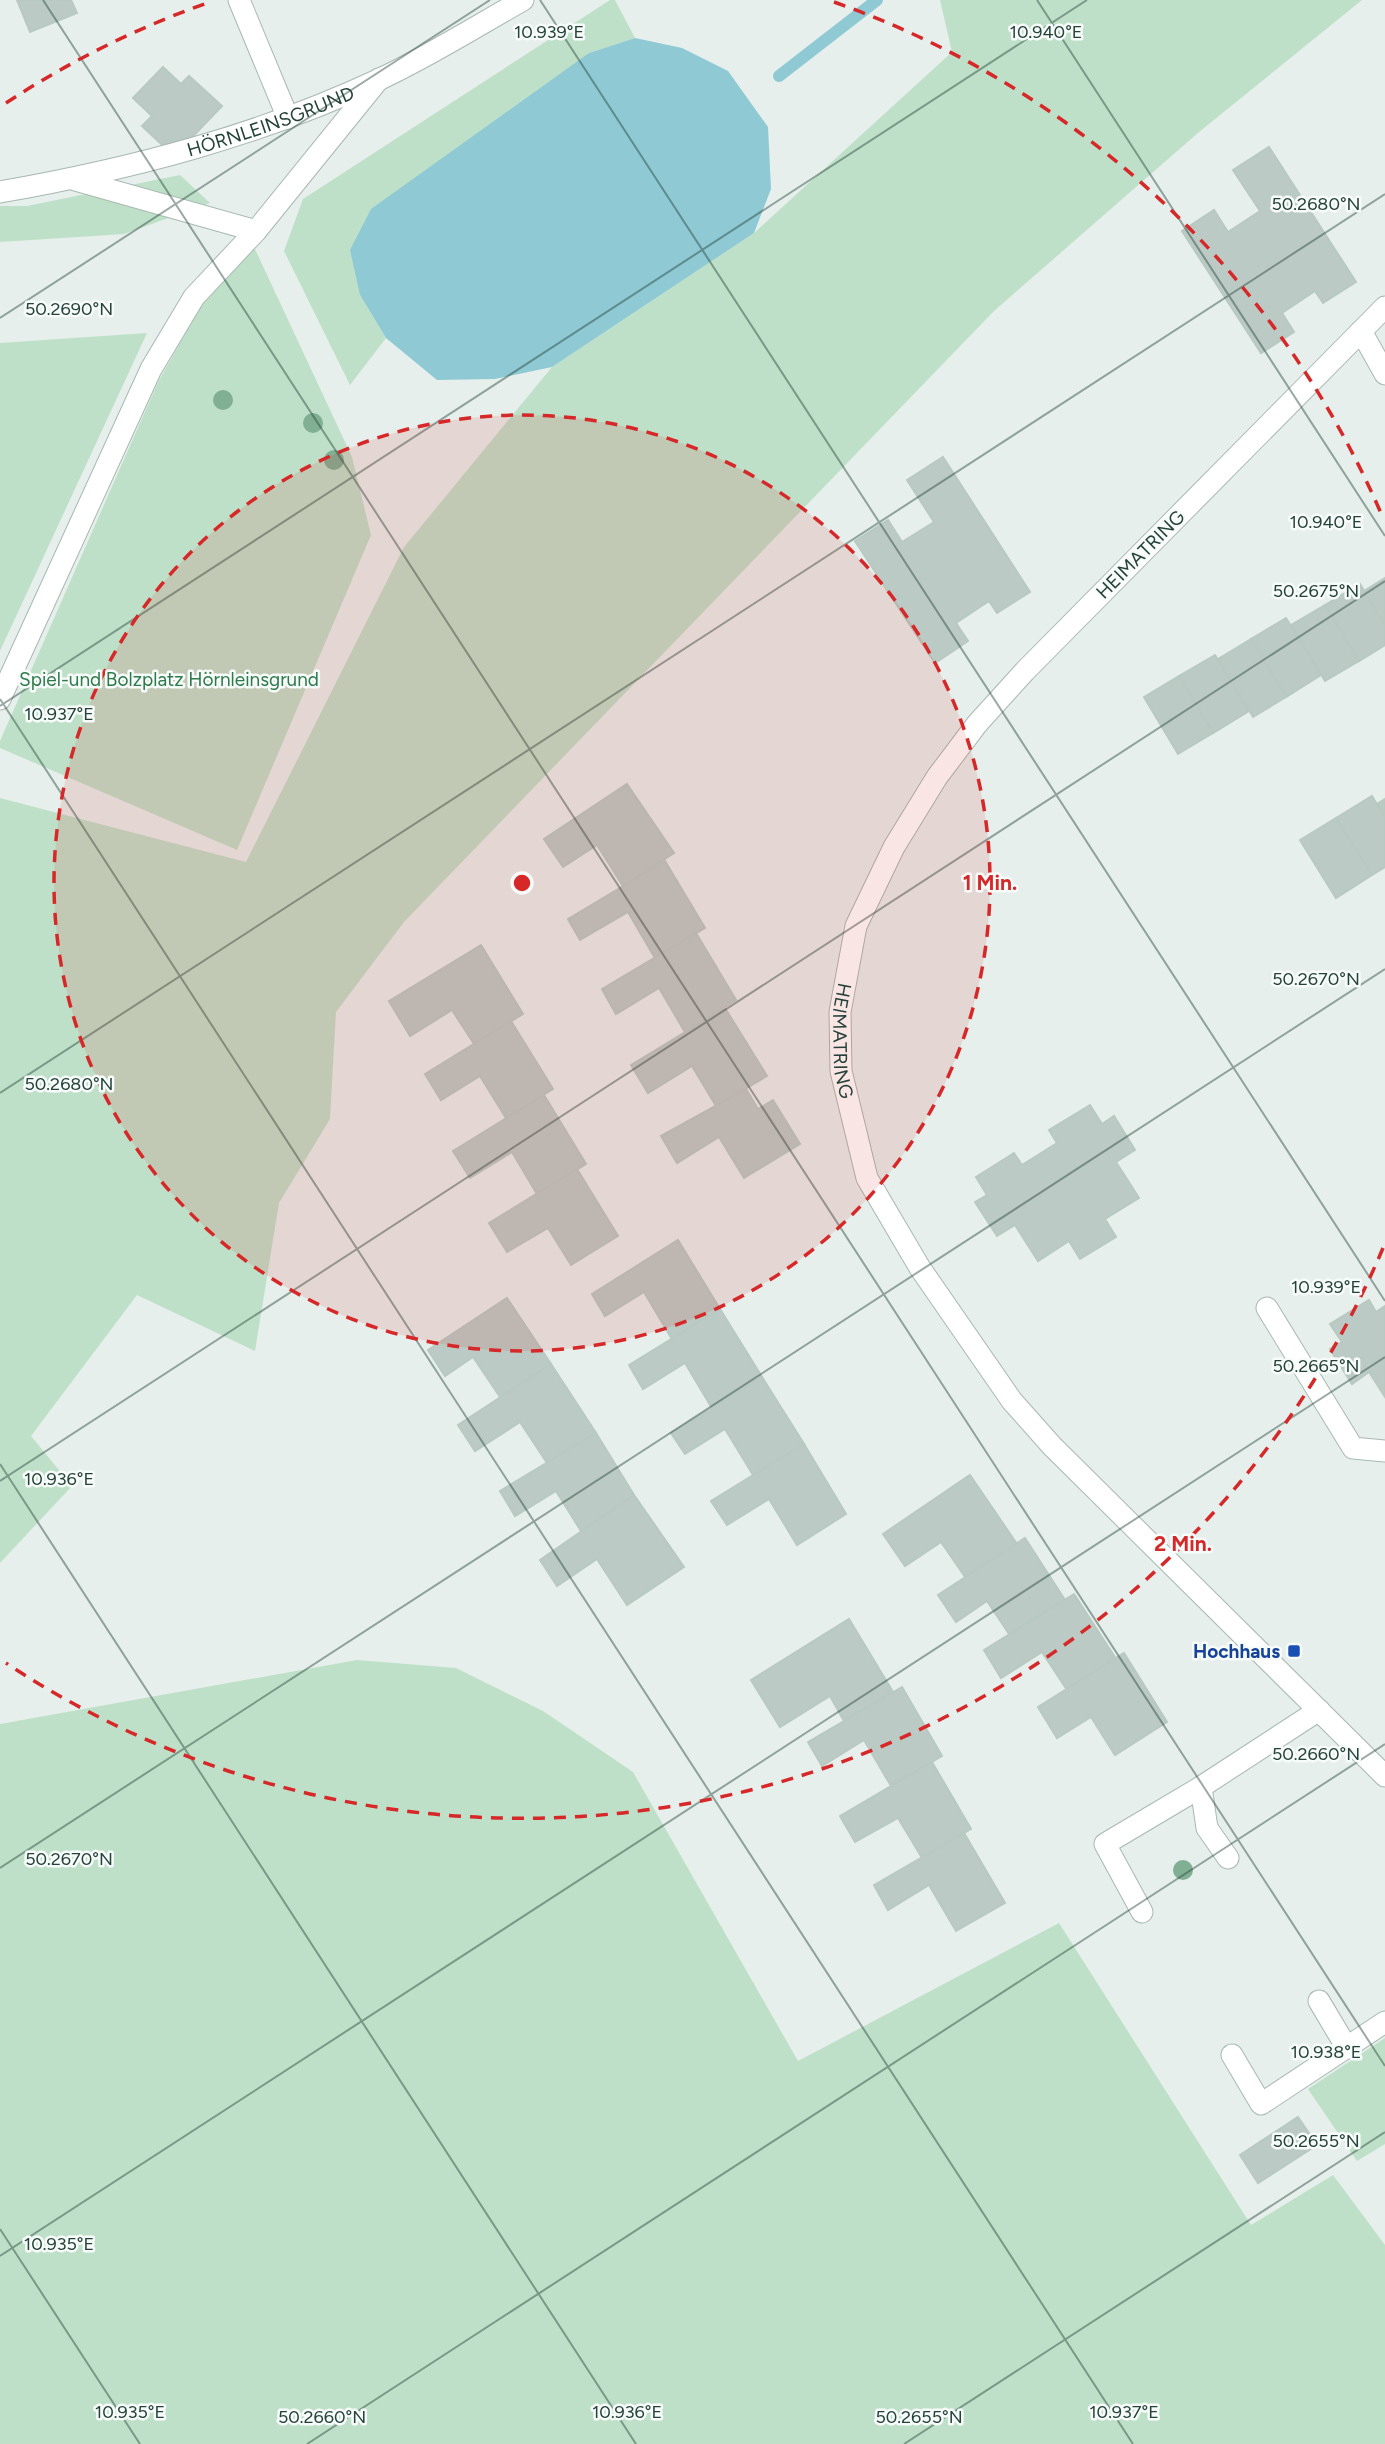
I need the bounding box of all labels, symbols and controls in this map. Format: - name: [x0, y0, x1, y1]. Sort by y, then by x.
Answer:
- text: 10.939°E: [514, 21, 584, 43]
- text: 10.940°E: [1010, 21, 1082, 43]
- street label: HÖRNLEINSGRUND: [184, 81, 358, 162]
- text: 50.2680°N: [1271, 193, 1361, 215]
- text: 50.2690°N: [25, 298, 113, 320]
- street label: HEIMATRING: [1091, 505, 1190, 604]
- text: 10.940°E: [1290, 511, 1362, 533]
- text: 50.2675°N: [1273, 580, 1359, 602]
- park label: Spiel-und Bolzplatz Hörnleinsgrund: [19, 668, 319, 691]
- text: 10.937°E: [24, 703, 94, 725]
- text: 1 Min.: [963, 870, 1017, 895]
- centre of rings: [510, 871, 534, 895]
- text: 50.2670°N: [1272, 968, 1360, 990]
- street label: HEIMATRING: [828, 981, 858, 1101]
- text: 50.2680°N: [24, 1073, 114, 1095]
- text: 10.939°E: [1291, 1276, 1361, 1298]
- text: 50.2665°N: [1273, 1355, 1360, 1377]
- text: 10.936°E: [24, 1468, 94, 1490]
- text: 2 Min.: [1154, 1531, 1212, 1556]
- place label: Hochhaus: [1193, 1640, 1280, 1663]
- marker: Hochhaus: [1286, 1643, 1302, 1659]
- text: 50.2660°N: [1272, 1743, 1360, 1765]
- text: 50.2670°N: [25, 1848, 113, 1870]
- text: 10.938°E: [1290, 2041, 1362, 2063]
- text: 50.2655°N: [1272, 2130, 1360, 2152]
- text: 10.935°E: [24, 2233, 94, 2255]
- text: 10.935°E: [95, 2401, 165, 2423]
- text: 10.936°E: [592, 2401, 662, 2423]
- text: 10.937°E: [1089, 2401, 1159, 2423]
- text: 50.2660°N: [278, 2406, 366, 2428]
- text: 50.2655°N: [875, 2406, 963, 2428]

